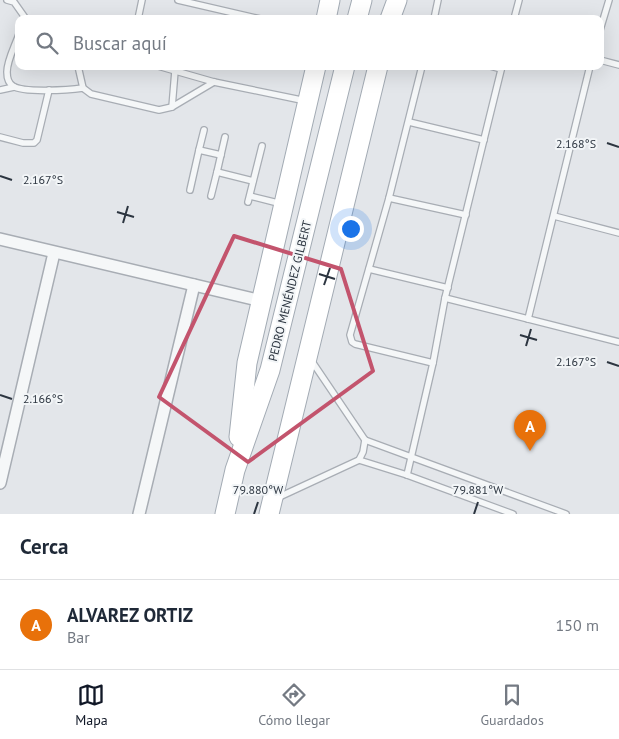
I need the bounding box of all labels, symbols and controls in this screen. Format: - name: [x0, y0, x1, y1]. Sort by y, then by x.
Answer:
- search box: [15, 15, 604, 70]
- icon: search: [33, 29, 61, 57]
- text: Buscar aquí: [73, 31, 167, 55]
- text: 2.168°S: [556, 136, 596, 151]
- text: 2.167°S: [23, 172, 63, 187]
- your location: [338, 216, 364, 242]
- street label: PEDRO MENÉNDEZ GILBERT: [265, 219, 314, 363]
- text: 2.167°S: [556, 354, 596, 369]
- text: 2.166°S: [23, 391, 63, 406]
- pin: A: [514, 410, 546, 451]
- text: 79.880°W: [233, 482, 283, 497]
- text: 79.881°W: [453, 482, 503, 497]
- text: Cerca: [20, 533, 69, 560]
- text: ALVAREZ ORTIZ: [67, 603, 193, 627]
- text: A: [31, 615, 41, 635]
- text: 150 m: [556, 615, 599, 635]
- text: Bar: [67, 627, 90, 647]
- tab: Mapa: [75, 681, 108, 729]
- tab: Cómo llegar: [258, 681, 330, 729]
- tab: Guardados: [481, 681, 544, 729]

